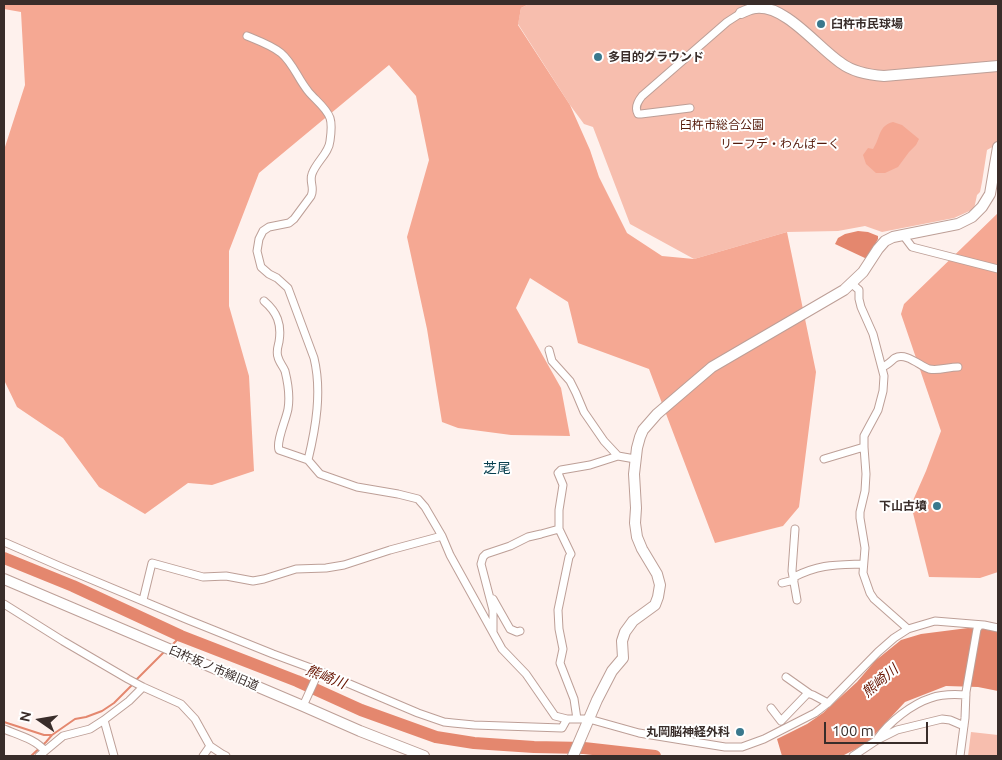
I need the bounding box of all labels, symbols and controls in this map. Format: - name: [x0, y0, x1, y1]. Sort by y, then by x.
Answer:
- place label: 臼杵市民球場: [831, 17, 903, 31]
- marker: 臼杵市民球場: [815, 18, 827, 30]
- place label: 多目的グラウンド: [608, 50, 704, 64]
- marker: 多目的グラウンド: [592, 51, 604, 63]
- park label: 臼杵市総合公園: [680, 118, 764, 132]
- park label: リーフデ・わんぱーく: [720, 137, 840, 151]
- district label: 芝尾: [483, 460, 511, 476]
- place label: 下山古墳: [879, 499, 927, 513]
- marker: 下山古墳: [931, 500, 943, 512]
- street label: 臼杵坂ノ市線旧道: [167, 643, 261, 693]
- water label: 熊崎川: [859, 661, 901, 701]
- water label: 熊崎川: [303, 662, 349, 692]
- north arrow: [15, 695, 65, 745]
- text: N: [16, 710, 34, 724]
- scale bar: [827, 712, 931, 744]
- text: 100 m: [832, 722, 874, 739]
- place label: 丸岡脳神経外科: [646, 725, 730, 739]
- marker: 丸岡脳神経外科: [734, 726, 746, 738]

